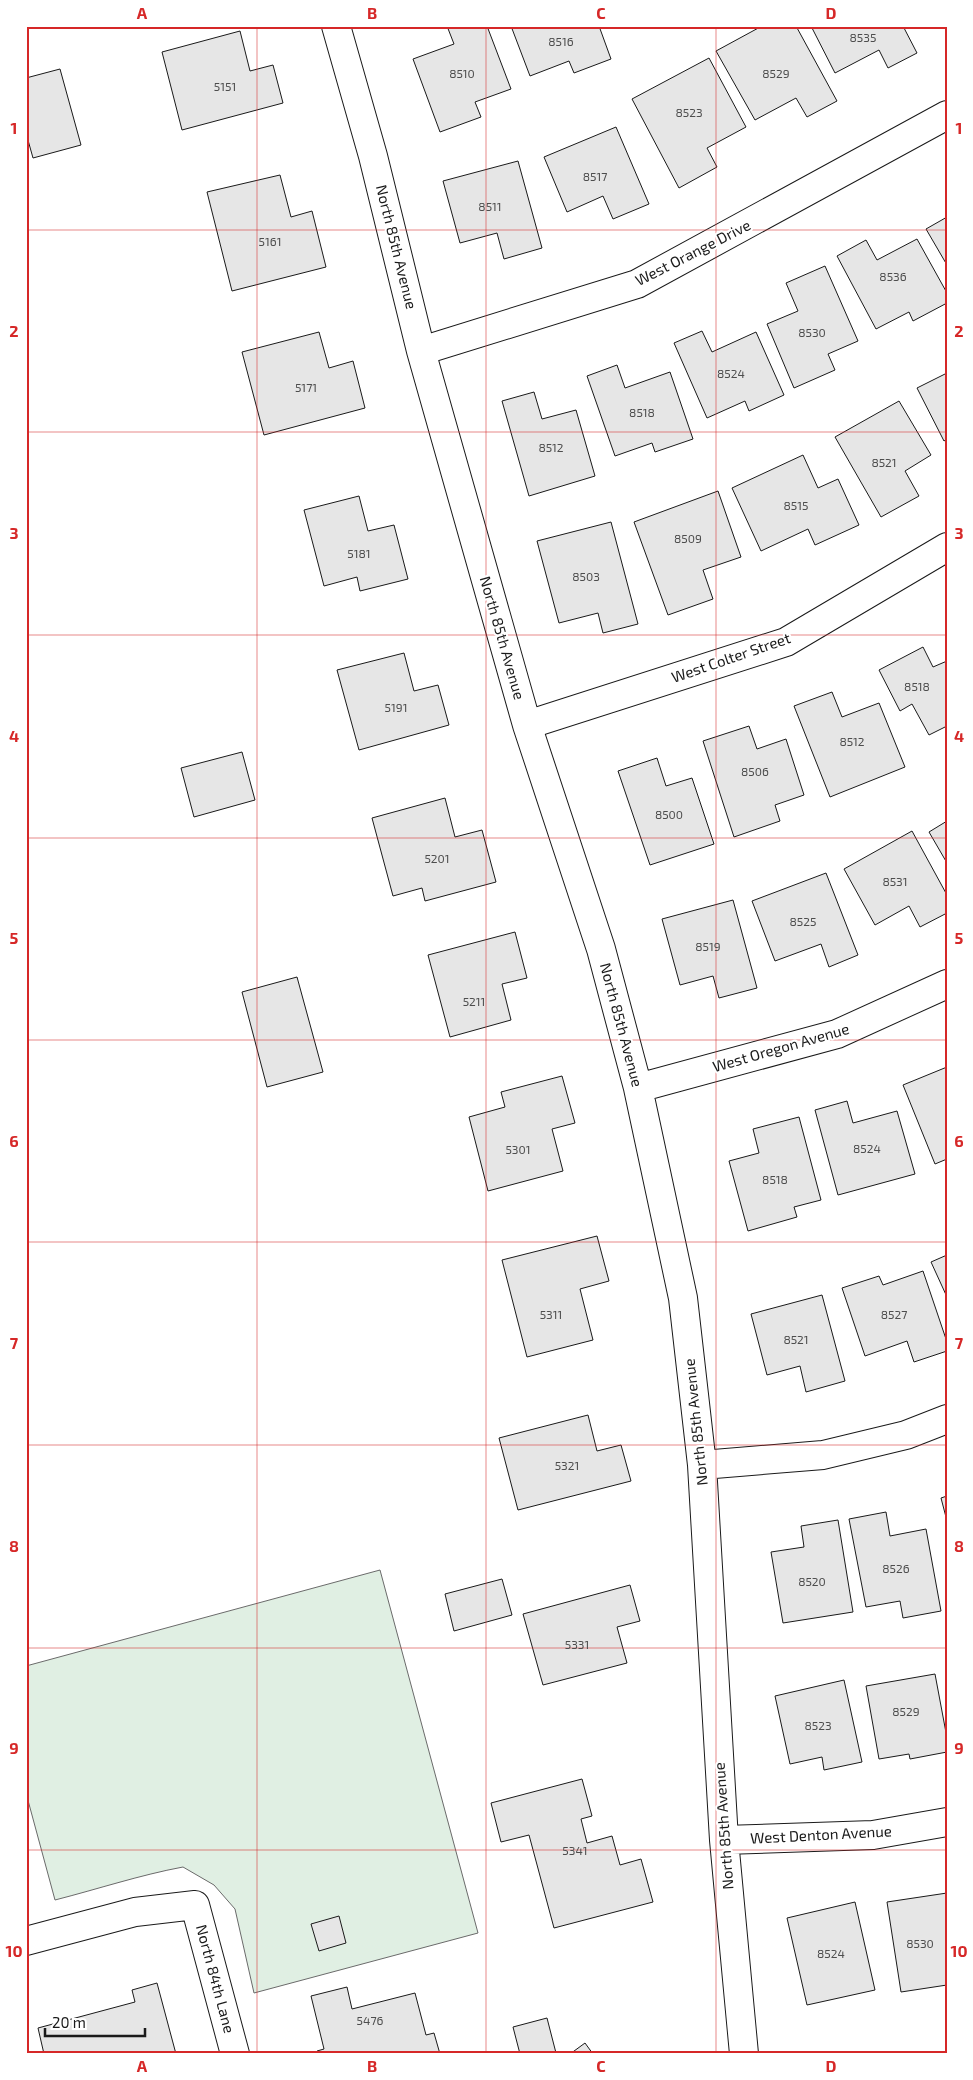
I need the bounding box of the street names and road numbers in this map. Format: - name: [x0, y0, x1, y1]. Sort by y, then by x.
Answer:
- street label: North 85th Avenue: [373, 183, 421, 311]
- street label: West Orange Drive: [632, 215, 753, 289]
- street label: North 85th Avenue: [477, 574, 529, 702]
- street label: West Colter Street: [669, 628, 793, 686]
- street label: North 85th Avenue: [597, 961, 647, 1089]
- street label: West Oregon Avenue: [710, 1019, 851, 1075]
- street label: North 85th Avenue: [679, 1358, 711, 1487]
- street label: North 85th Avenue: [710, 1762, 736, 1890]
- street label: West Denton Avenue: [750, 1821, 892, 1847]
- street label: North 84th Lane: [193, 1922, 239, 2035]

